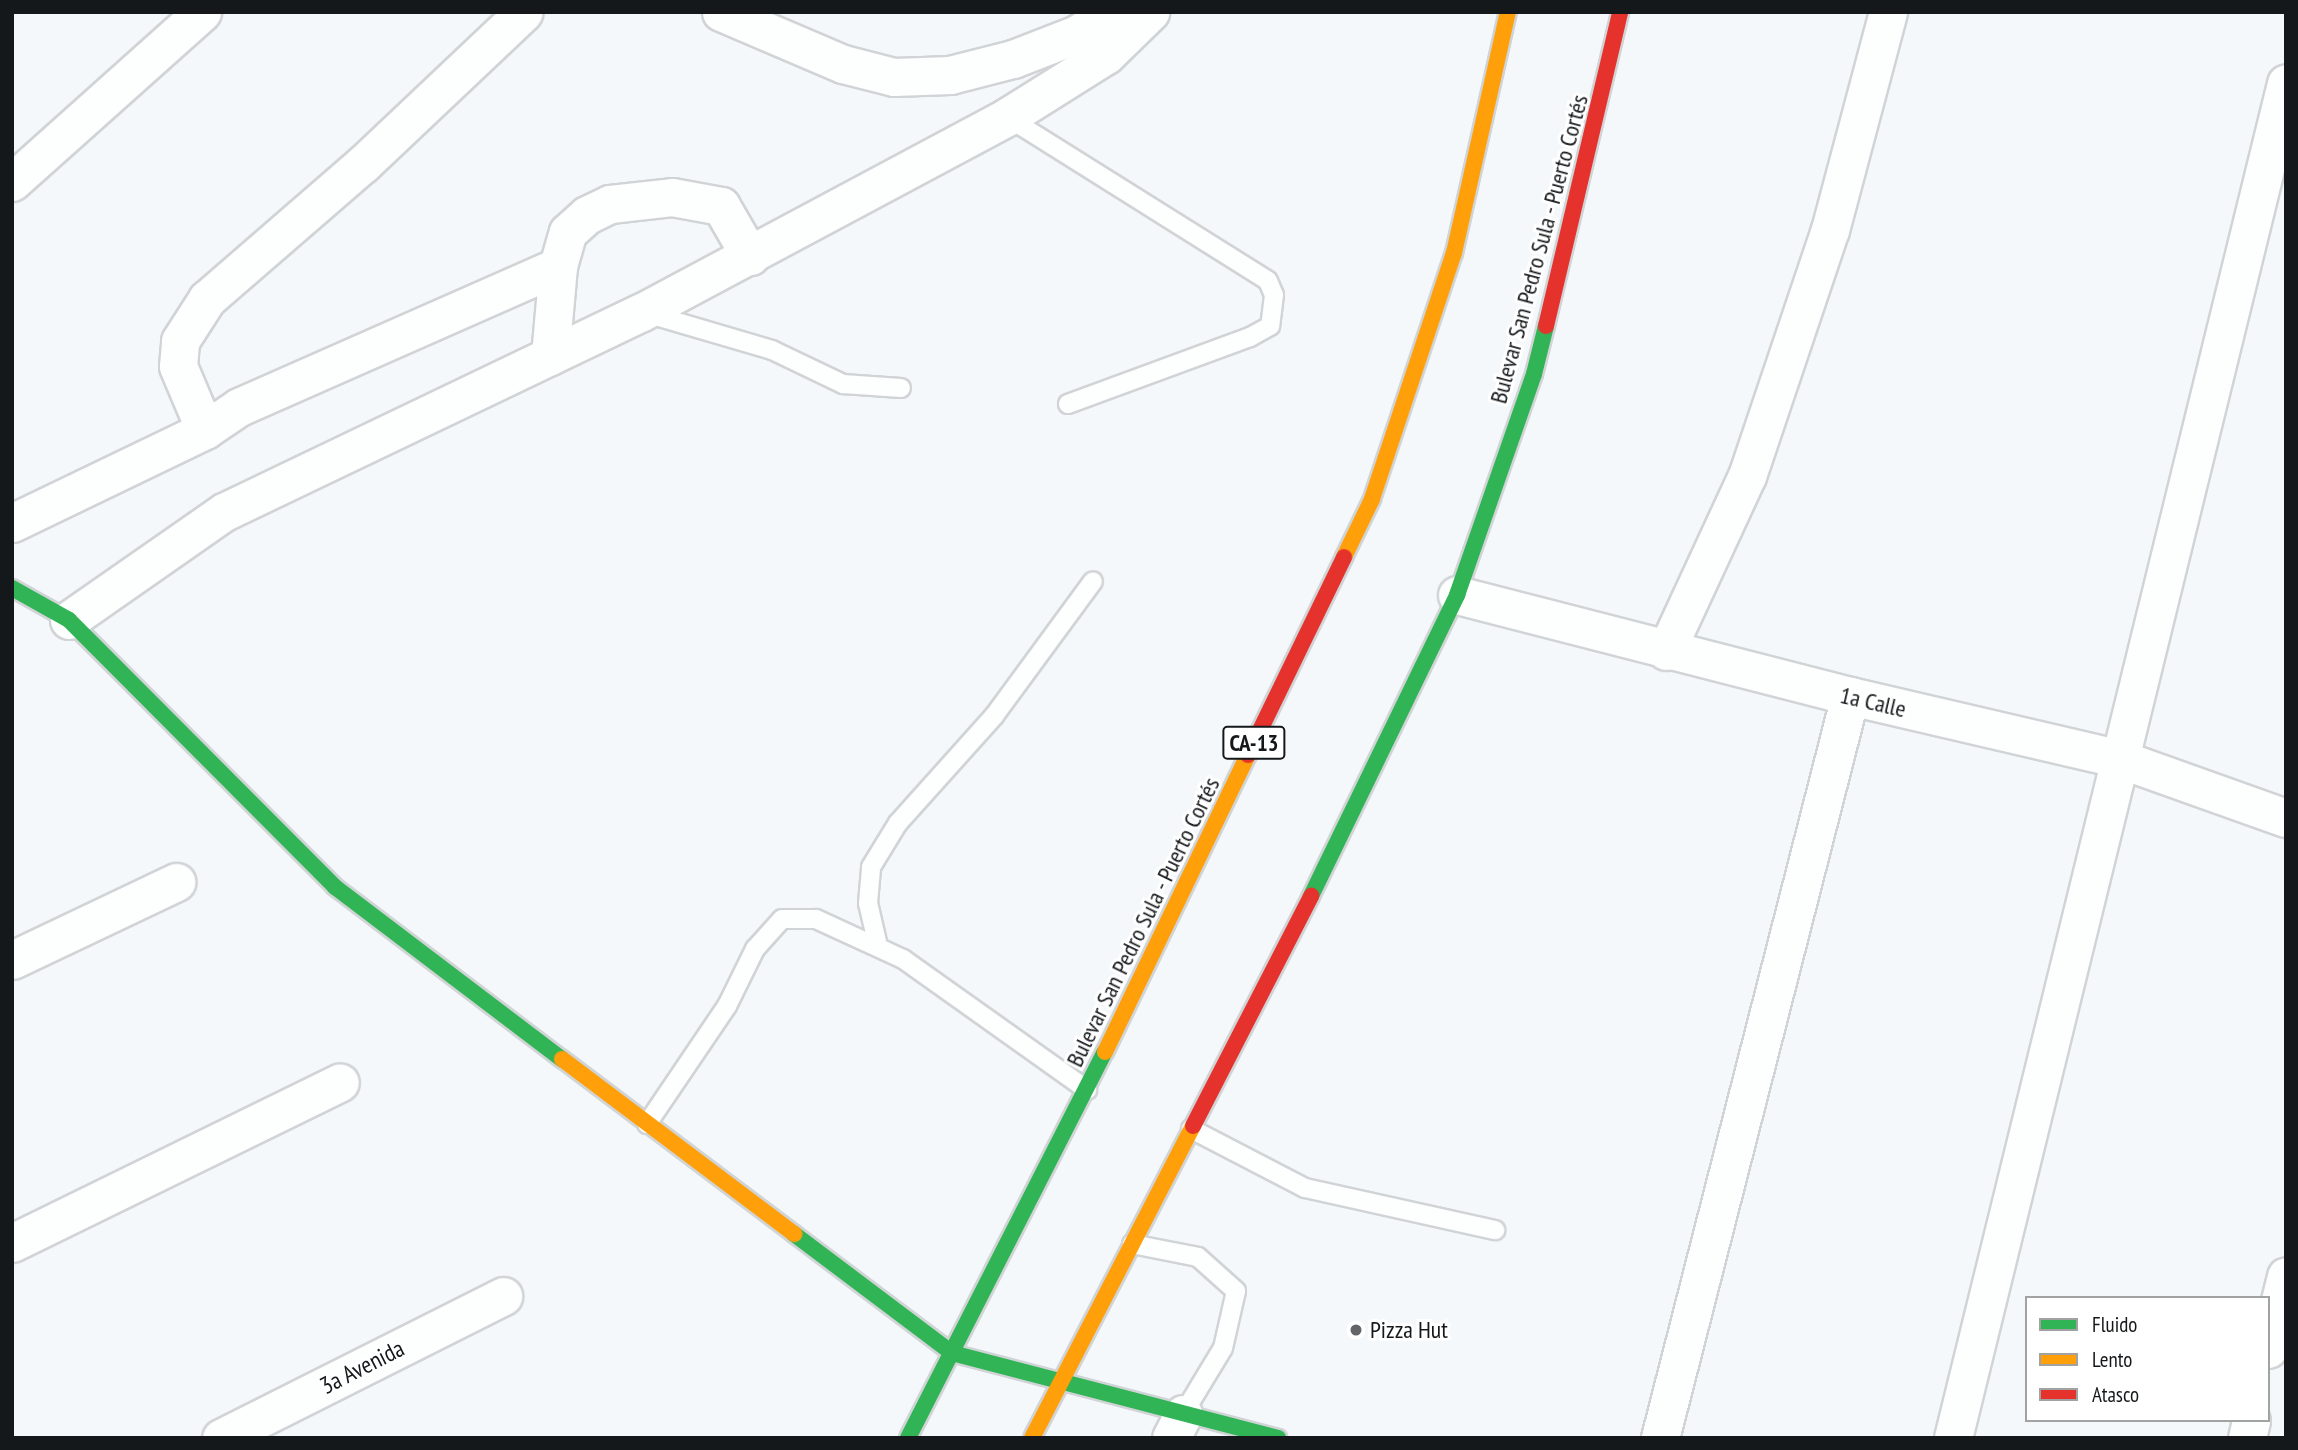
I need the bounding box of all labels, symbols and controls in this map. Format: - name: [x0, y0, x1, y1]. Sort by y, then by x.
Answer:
- street label: Bulevar San Pedro Sula - Puerto Cortés: [1484, 91, 1594, 407]
- street label: 1a Calle: [1837, 680, 1909, 724]
- road number: CA-13: [1221, 723, 1287, 762]
- street label: Bulevar San Pedro Sula - Puerto Cortés: [1060, 772, 1226, 1072]
- legend: [2025, 1296, 2270, 1422]
- text: Fluido: [2092, 1311, 2137, 1338]
- place label: Pizza Hut: [1370, 1316, 1448, 1344]
- marker: Pizza Hut: [1348, 1322, 1364, 1338]
- street label: 3a Avenida: [315, 1334, 409, 1400]
- text: Lento: [2092, 1346, 2132, 1373]
- text: Atasco: [2092, 1381, 2139, 1408]

